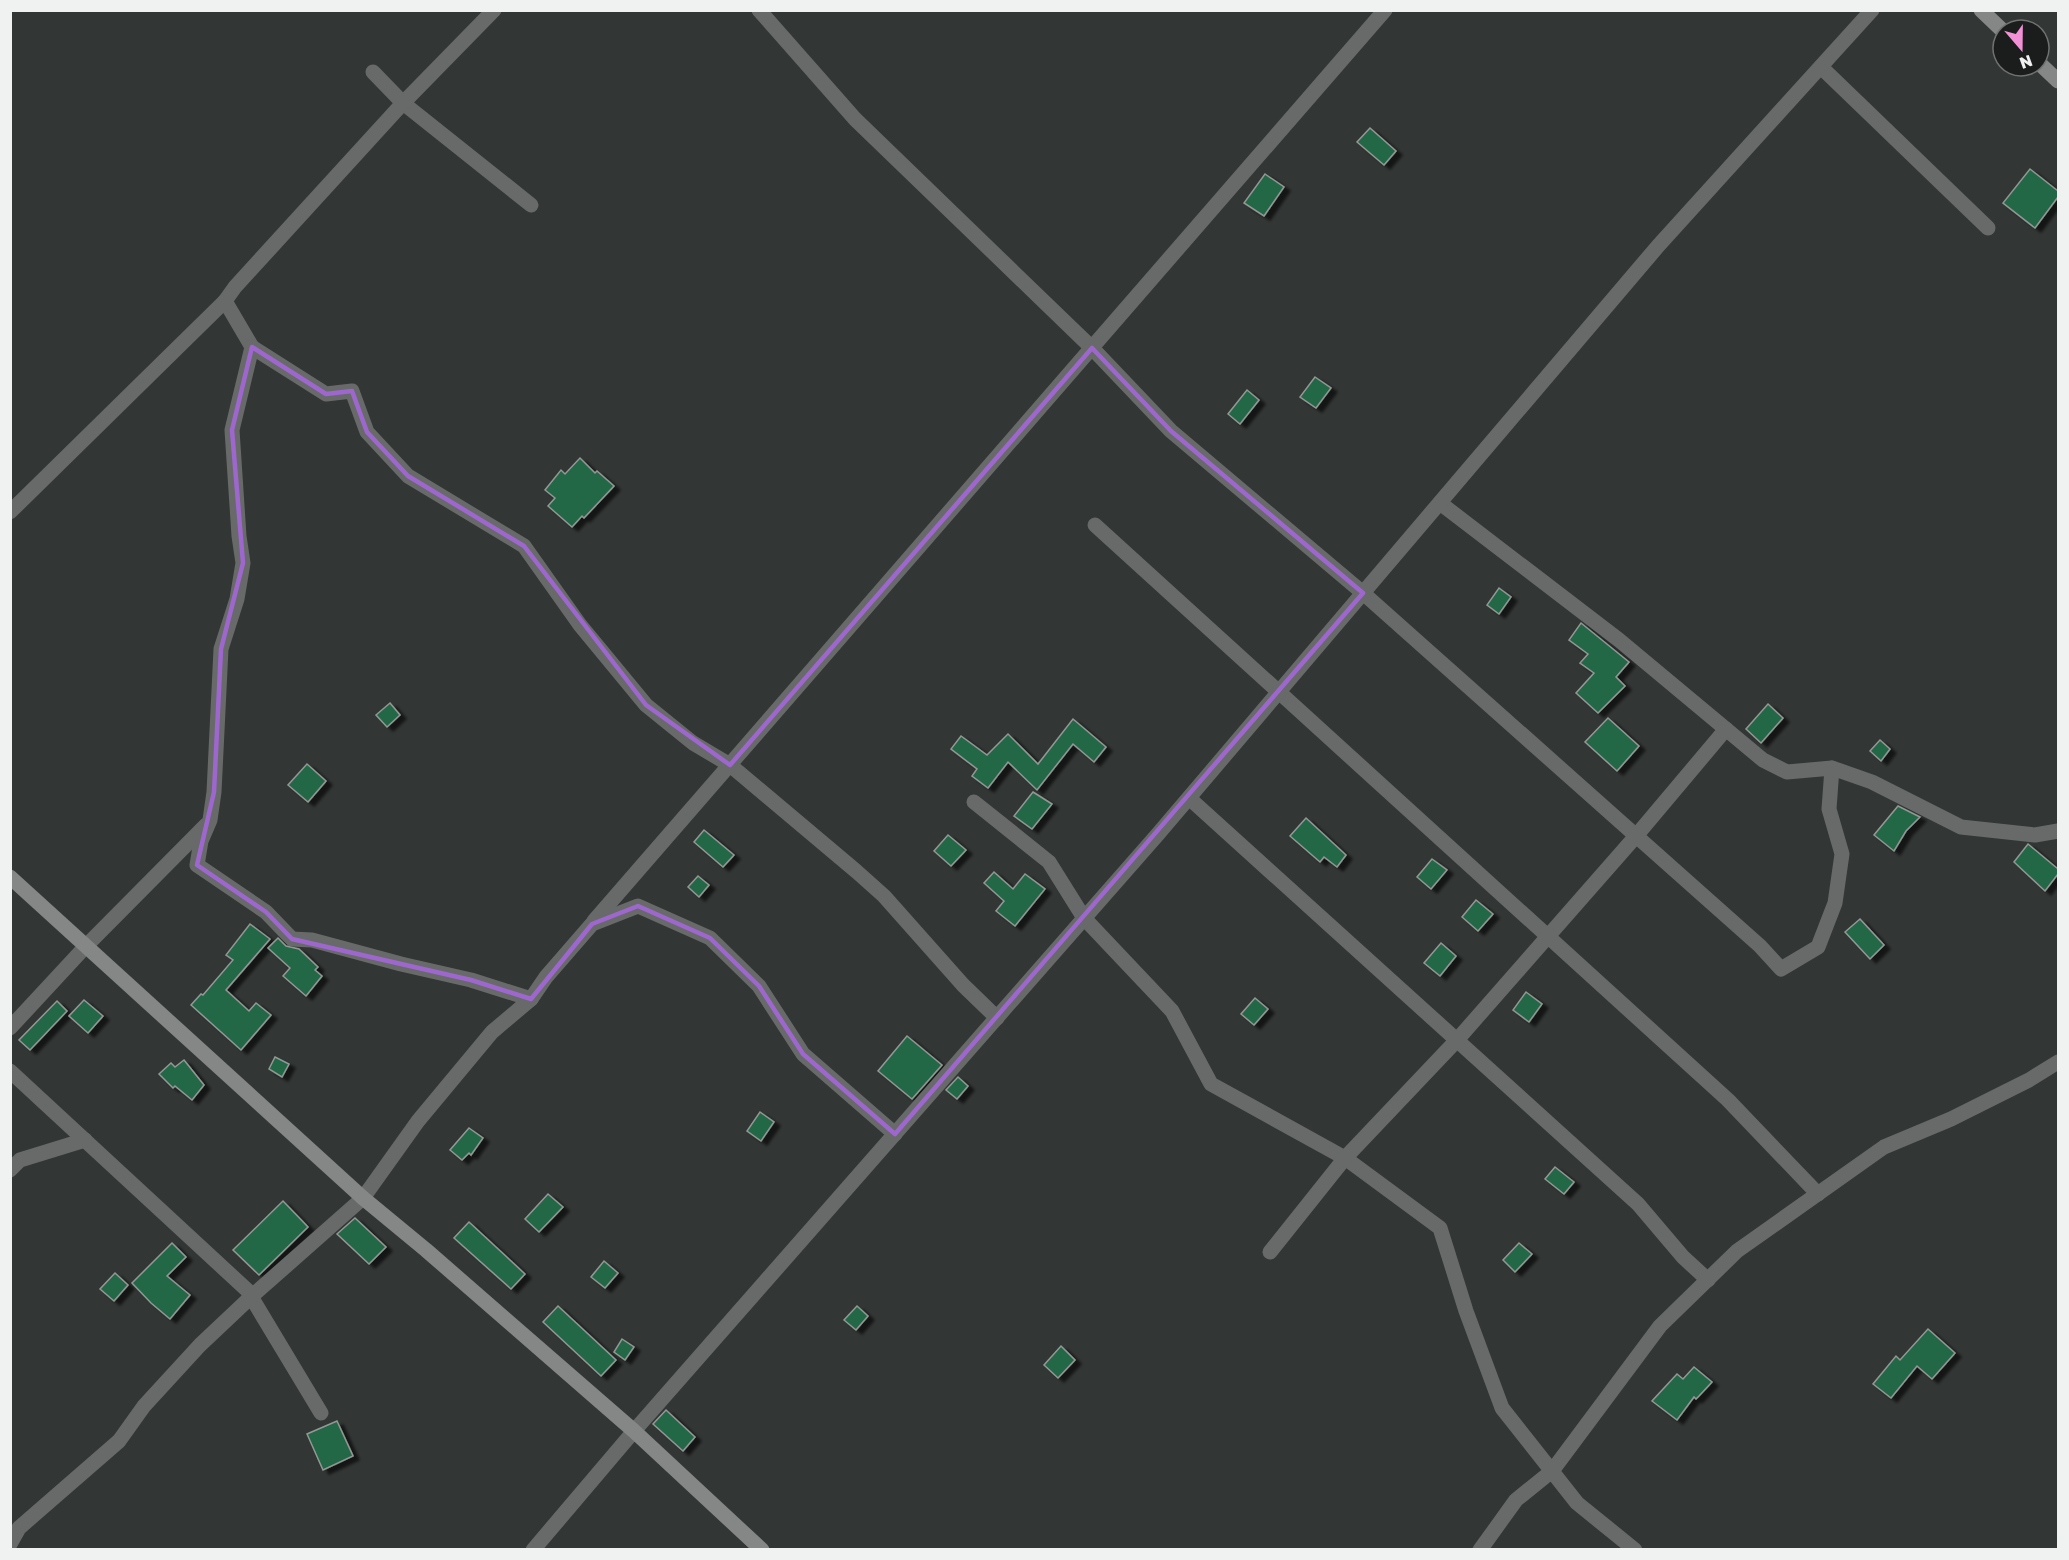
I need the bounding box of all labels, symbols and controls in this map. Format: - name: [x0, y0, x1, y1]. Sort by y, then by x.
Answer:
- north arrow: [1991, 18, 2051, 78]
- text: N: [2017, 51, 2035, 74]

